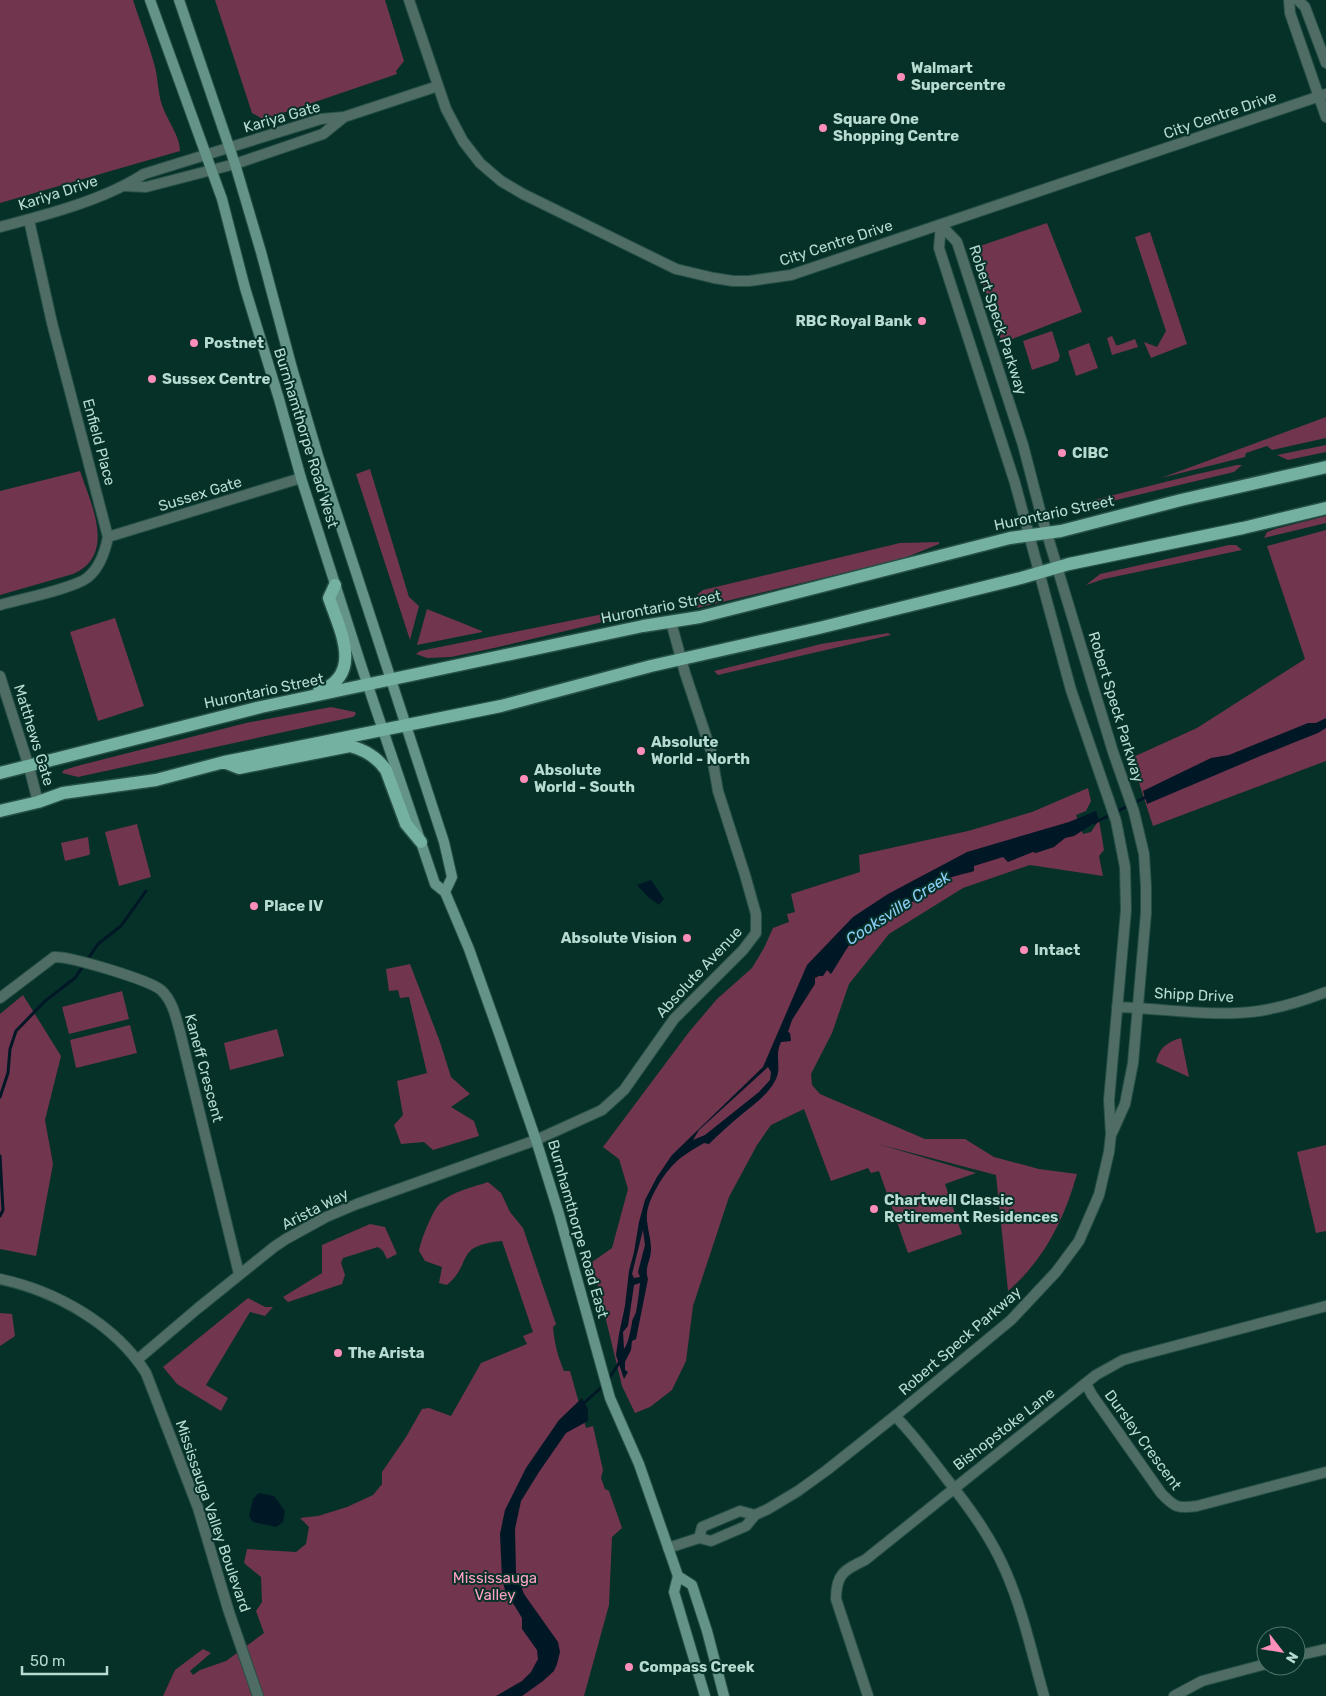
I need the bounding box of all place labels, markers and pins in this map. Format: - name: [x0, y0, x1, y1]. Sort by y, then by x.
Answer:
- place label: Walmart Supercentre: [911, 59, 1006, 94]
- marker: Walmart Supercentre: [895, 71, 907, 83]
- place label: Square One Shopping Centre: [833, 110, 959, 145]
- marker: Square One Shopping Centre: [817, 122, 829, 134]
- place label: RBC Royal Bank: [795, 312, 912, 330]
- marker: RBC Royal Bank: [916, 315, 928, 327]
- place label: Postnet: [204, 334, 264, 352]
- marker: Postnet: [188, 337, 200, 349]
- place label: Sussex Centre: [162, 370, 271, 388]
- marker: Sussex Centre: [146, 373, 158, 385]
- place label: CIBC: [1072, 444, 1109, 462]
- marker: CIBC: [1056, 447, 1068, 459]
- place label: Absolute World - North: [651, 733, 750, 768]
- marker: Absolute World - North: [635, 745, 647, 757]
- place label: Absolute World - South: [534, 761, 635, 796]
- marker: Absolute World - South: [518, 773, 530, 785]
- place label: Place IV: [264, 897, 324, 915]
- marker: Place IV: [248, 900, 260, 912]
- place label: Absolute Vision: [561, 929, 677, 947]
- marker: Absolute Vision: [681, 932, 693, 944]
- place label: Intact: [1034, 941, 1080, 959]
- marker: Intact: [1018, 944, 1030, 956]
- place label: Chartwell Classic Retirement Residences: [884, 1191, 1058, 1226]
- marker: Chartwell Classic Retirement Residences: [868, 1203, 880, 1215]
- place label: The Arista: [348, 1344, 425, 1362]
- marker: The Arista: [332, 1347, 344, 1359]
- place label: Compass Creek: [639, 1658, 755, 1676]
- marker: Compass Creek: [623, 1661, 635, 1673]

